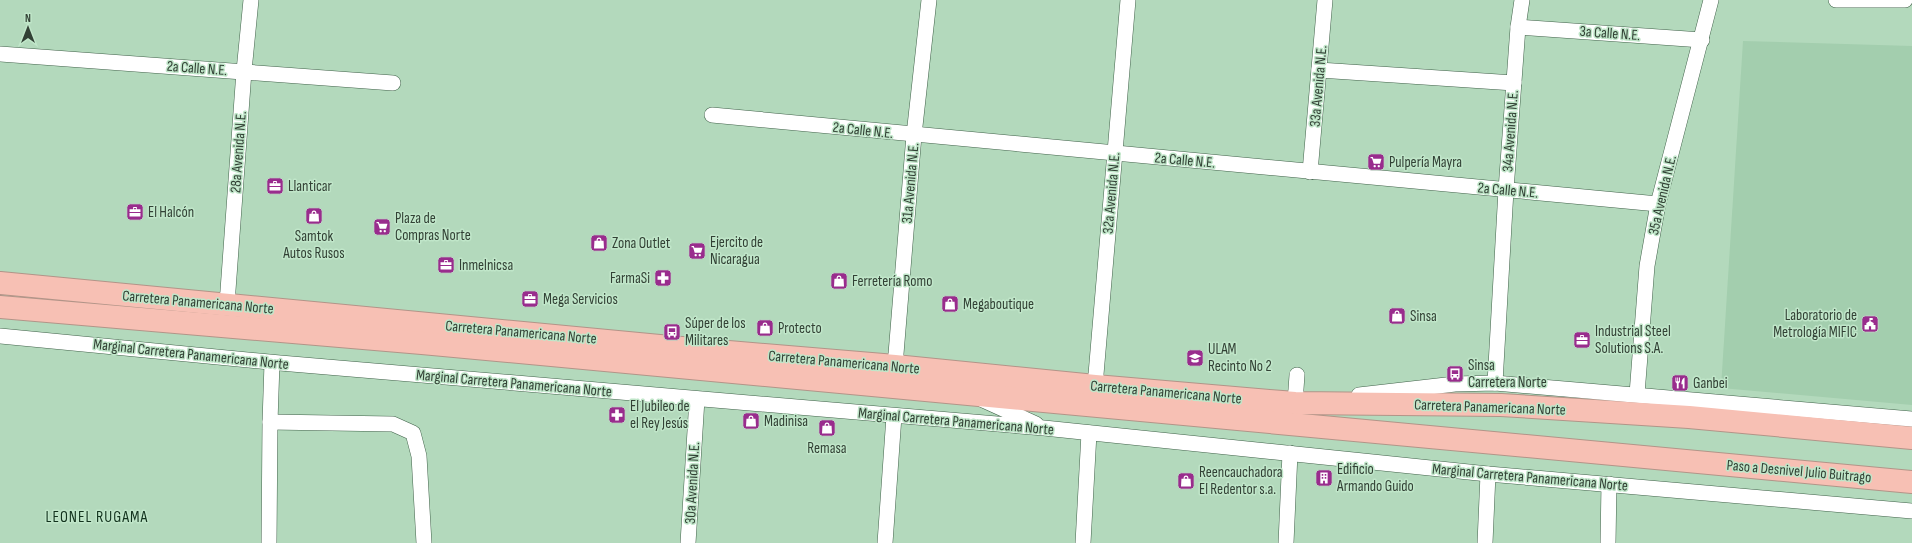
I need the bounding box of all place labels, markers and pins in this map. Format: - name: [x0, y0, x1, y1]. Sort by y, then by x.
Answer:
- supermarket icon: Pulpería Mayra: [1366, 152, 1386, 172]
- place label: Pulpería Mayra: [1389, 153, 1462, 172]
- office icon: Llanticar: [265, 176, 285, 196]
- place label: Llanticar: [288, 177, 333, 196]
- office icon: El Halcón: [125, 202, 145, 222]
- place label: El Halcón: [148, 203, 194, 222]
- shop icon: Samtok Autos Rusos: [304, 206, 324, 226]
- place label: Plaza de Compras Norte: [395, 209, 471, 245]
- supermarket icon: Plaza de Compras Norte: [372, 217, 392, 237]
- place label: Samtok Autos Rusos: [282, 227, 345, 263]
- shop icon: Zona Outlet: [589, 233, 609, 253]
- place label: Ejercito de Nicaragua: [710, 233, 763, 269]
- place label: Zona Outlet: [612, 234, 671, 253]
- supermarket icon: Ejercito de Nicaragua: [687, 241, 707, 261]
- office icon: Inmelnicsa: [436, 255, 456, 275]
- place label: Inmelnicsa: [459, 256, 513, 275]
- pharmacy icon: FarmaSi: [653, 268, 673, 288]
- place label: FarmaSi: [610, 269, 650, 288]
- shop icon: Ferretería Romo: [829, 271, 849, 291]
- place label: Ferretería Romo: [852, 272, 932, 291]
- office icon: Mega Servicios: [520, 289, 540, 309]
- place label: Mega Servicios: [543, 290, 618, 309]
- shop icon: Megaboutique: [940, 294, 960, 314]
- place label: Megaboutique: [963, 295, 1034, 314]
- shop icon: Sinsa: [1387, 306, 1407, 326]
- place label: Laboratorio de Metrología MIFIC: [1773, 306, 1857, 342]
- place label: Sinsa: [1410, 307, 1437, 326]
- place label: Súper de los Militares: [685, 314, 746, 350]
- public building icon: Laboratorio de Metrología MIFIC: [1860, 314, 1880, 334]
- shop icon: Protecto: [755, 318, 775, 338]
- place label: Protecto: [778, 319, 822, 338]
- bus stop icon: Súper de los Militares: [662, 322, 682, 342]
- place label: Industrial Steel Solutions S.A.: [1595, 322, 1671, 358]
- office icon: Industrial Steel Solutions S.A.: [1572, 330, 1592, 350]
- place label: ULAM Recinto No 2: [1208, 340, 1272, 376]
- school or university icon: ULAM Recinto No 2: [1185, 348, 1205, 368]
- place label: Sinsa Carretera Norte: [1468, 356, 1547, 392]
- bus stop icon: Sinsa Carretera Norte: [1445, 364, 1465, 384]
- restaurant icon: Ganbei: [1670, 373, 1690, 393]
- place label: Ganbei: [1693, 374, 1728, 393]
- place label: El Jubileo de el Rey Jesús: [630, 397, 689, 433]
- pharmacy icon: El Jubileo de el Rey Jesús: [607, 405, 627, 425]
- shop icon: Madinisa: [741, 411, 761, 431]
- place label: Madinisa: [764, 412, 808, 431]
- shop icon: Remasa: [817, 418, 837, 438]
- place label: Remasa: [807, 439, 847, 458]
- place label: Edificio Armando Guido: [1336, 460, 1414, 496]
- place label: Reencauchadora El Redentor s.a.: [1199, 463, 1283, 499]
- building icon: Edificio Armando Guido: [1314, 468, 1334, 488]
- shop icon: Reencauchadora El Redentor s.a.: [1176, 471, 1196, 491]

